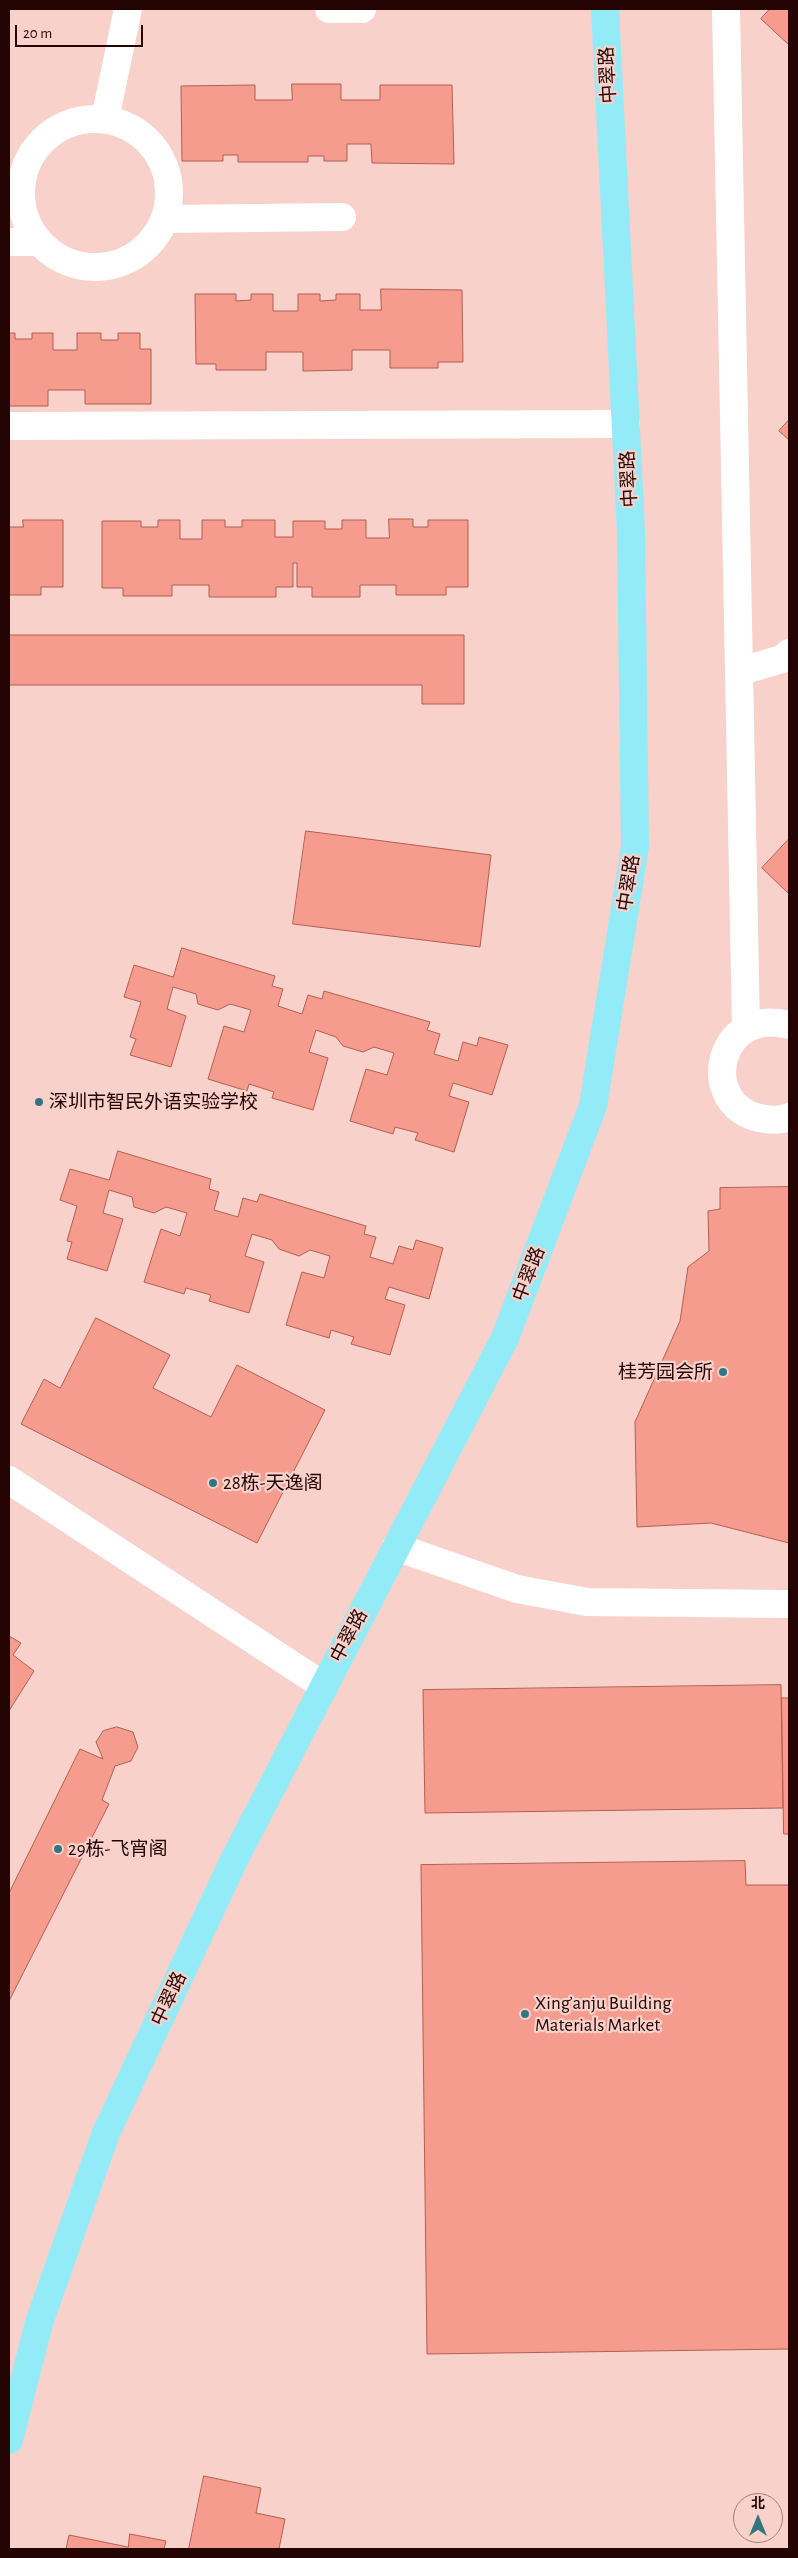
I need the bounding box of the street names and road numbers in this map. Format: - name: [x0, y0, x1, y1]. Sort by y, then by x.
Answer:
- street label: 中翠路: [595, 46, 621, 104]
- street label: 中翠路: [616, 450, 642, 508]
- street label: 中翠路: [613, 853, 645, 913]
- street label: 中翠路: [508, 1243, 550, 1305]
- street label: 中翠路: [326, 1605, 372, 1667]
- street label: 中翠路: [147, 1968, 191, 2030]

